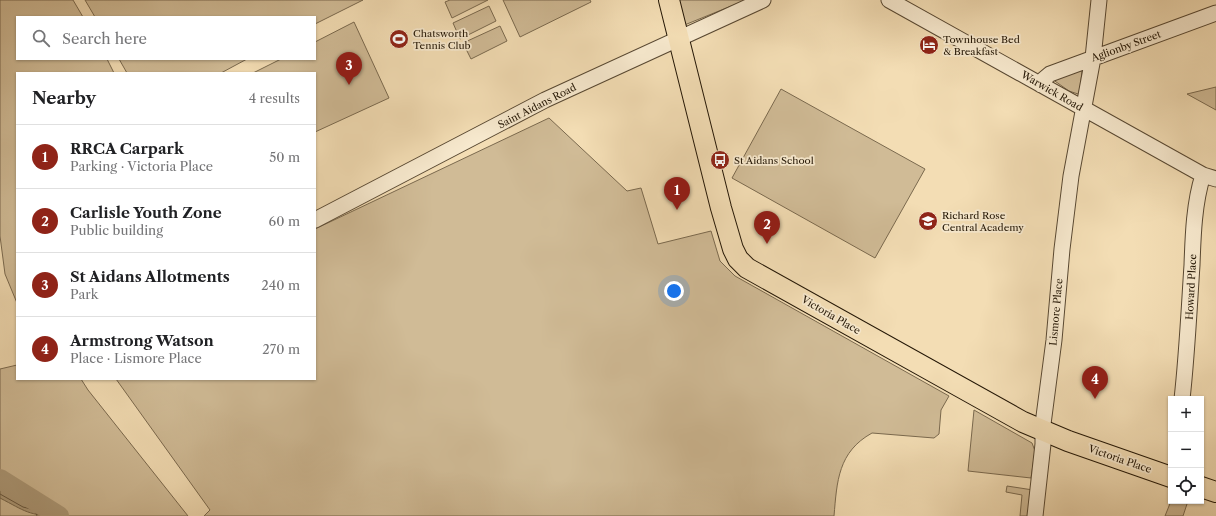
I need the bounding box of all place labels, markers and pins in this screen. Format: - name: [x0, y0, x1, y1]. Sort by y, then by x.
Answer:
- place label: Chatsworth Tennis Club: [413, 27, 471, 52]
- sports icon: Chatsworth Tennis Club: [388, 28, 410, 50]
- place label: Townhouse Bed & Breakfast: [943, 33, 1020, 58]
- hotel icon: Townhouse Bed & Breakfast: [918, 34, 940, 56]
- pin: 3: [336, 52, 362, 85]
- bus stop icon: St Aidans School: [709, 149, 731, 171]
- place label: St Aidans School: [734, 154, 814, 167]
- pin: 1: [664, 177, 690, 210]
- place label: Richard Rose Central Academy: [942, 209, 1024, 234]
- school or university icon: Richard Rose Central Academy: [917, 210, 939, 232]
- pin: 2: [754, 211, 780, 244]
- pin: 4: [1082, 366, 1108, 399]

